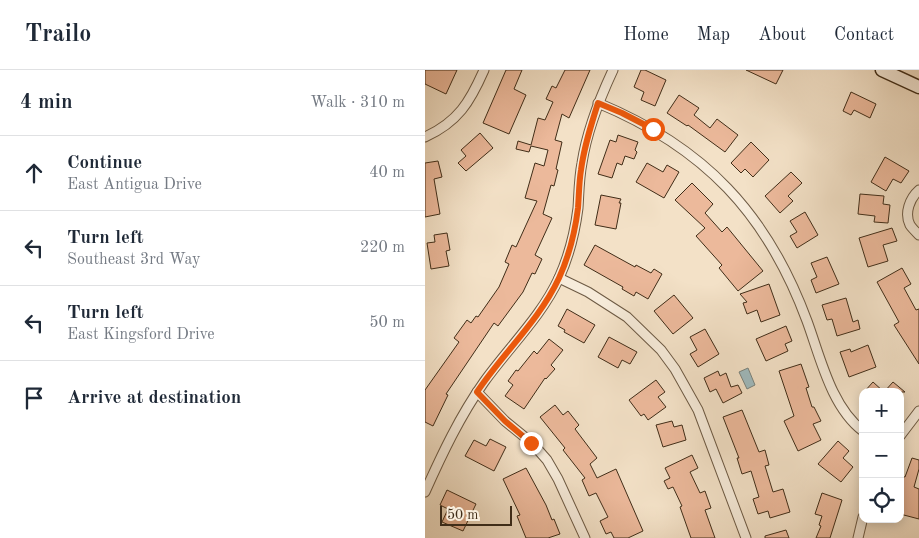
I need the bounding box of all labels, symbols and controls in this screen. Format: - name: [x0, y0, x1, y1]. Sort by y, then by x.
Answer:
- text: Trailo: [25, 23, 91, 47]
- text: Home: [623, 26, 669, 44]
- text: Map: [697, 26, 730, 44]
- text: About: [758, 26, 806, 44]
- text: Contact: [834, 26, 894, 44]
- text: 4 min: [20, 92, 73, 113]
- text: Walk · 310 m: [310, 95, 405, 111]
- route start: [642, 118, 665, 141]
- text: Continue: [67, 154, 142, 173]
- icon: ahead: [20, 159, 48, 187]
- text: 40 m: [369, 165, 405, 181]
- text: East Antigua Drive: [67, 177, 202, 193]
- text: Turn left: [67, 229, 144, 248]
- icon: left: [20, 234, 48, 262]
- text: 220 m: [360, 240, 405, 256]
- text: Southeast 3rd Way: [67, 252, 201, 268]
- text: Turn left: [67, 304, 144, 323]
- icon: left: [20, 309, 48, 337]
- text: 50 m: [369, 315, 405, 331]
- text: East Kingsford Drive: [67, 327, 215, 343]
- icon: arrive: [20, 384, 48, 412]
- map controls: [859, 388, 904, 523]
- button: +: [859, 388, 904, 433]
- text: Arrive at destination: [67, 389, 241, 408]
- route end: [520, 432, 543, 455]
- button: −: [859, 433, 904, 478]
- button: locate: [859, 478, 904, 523]
- scale bar: [440, 503, 513, 526]
- text: 50 m: [447, 508, 478, 522]

